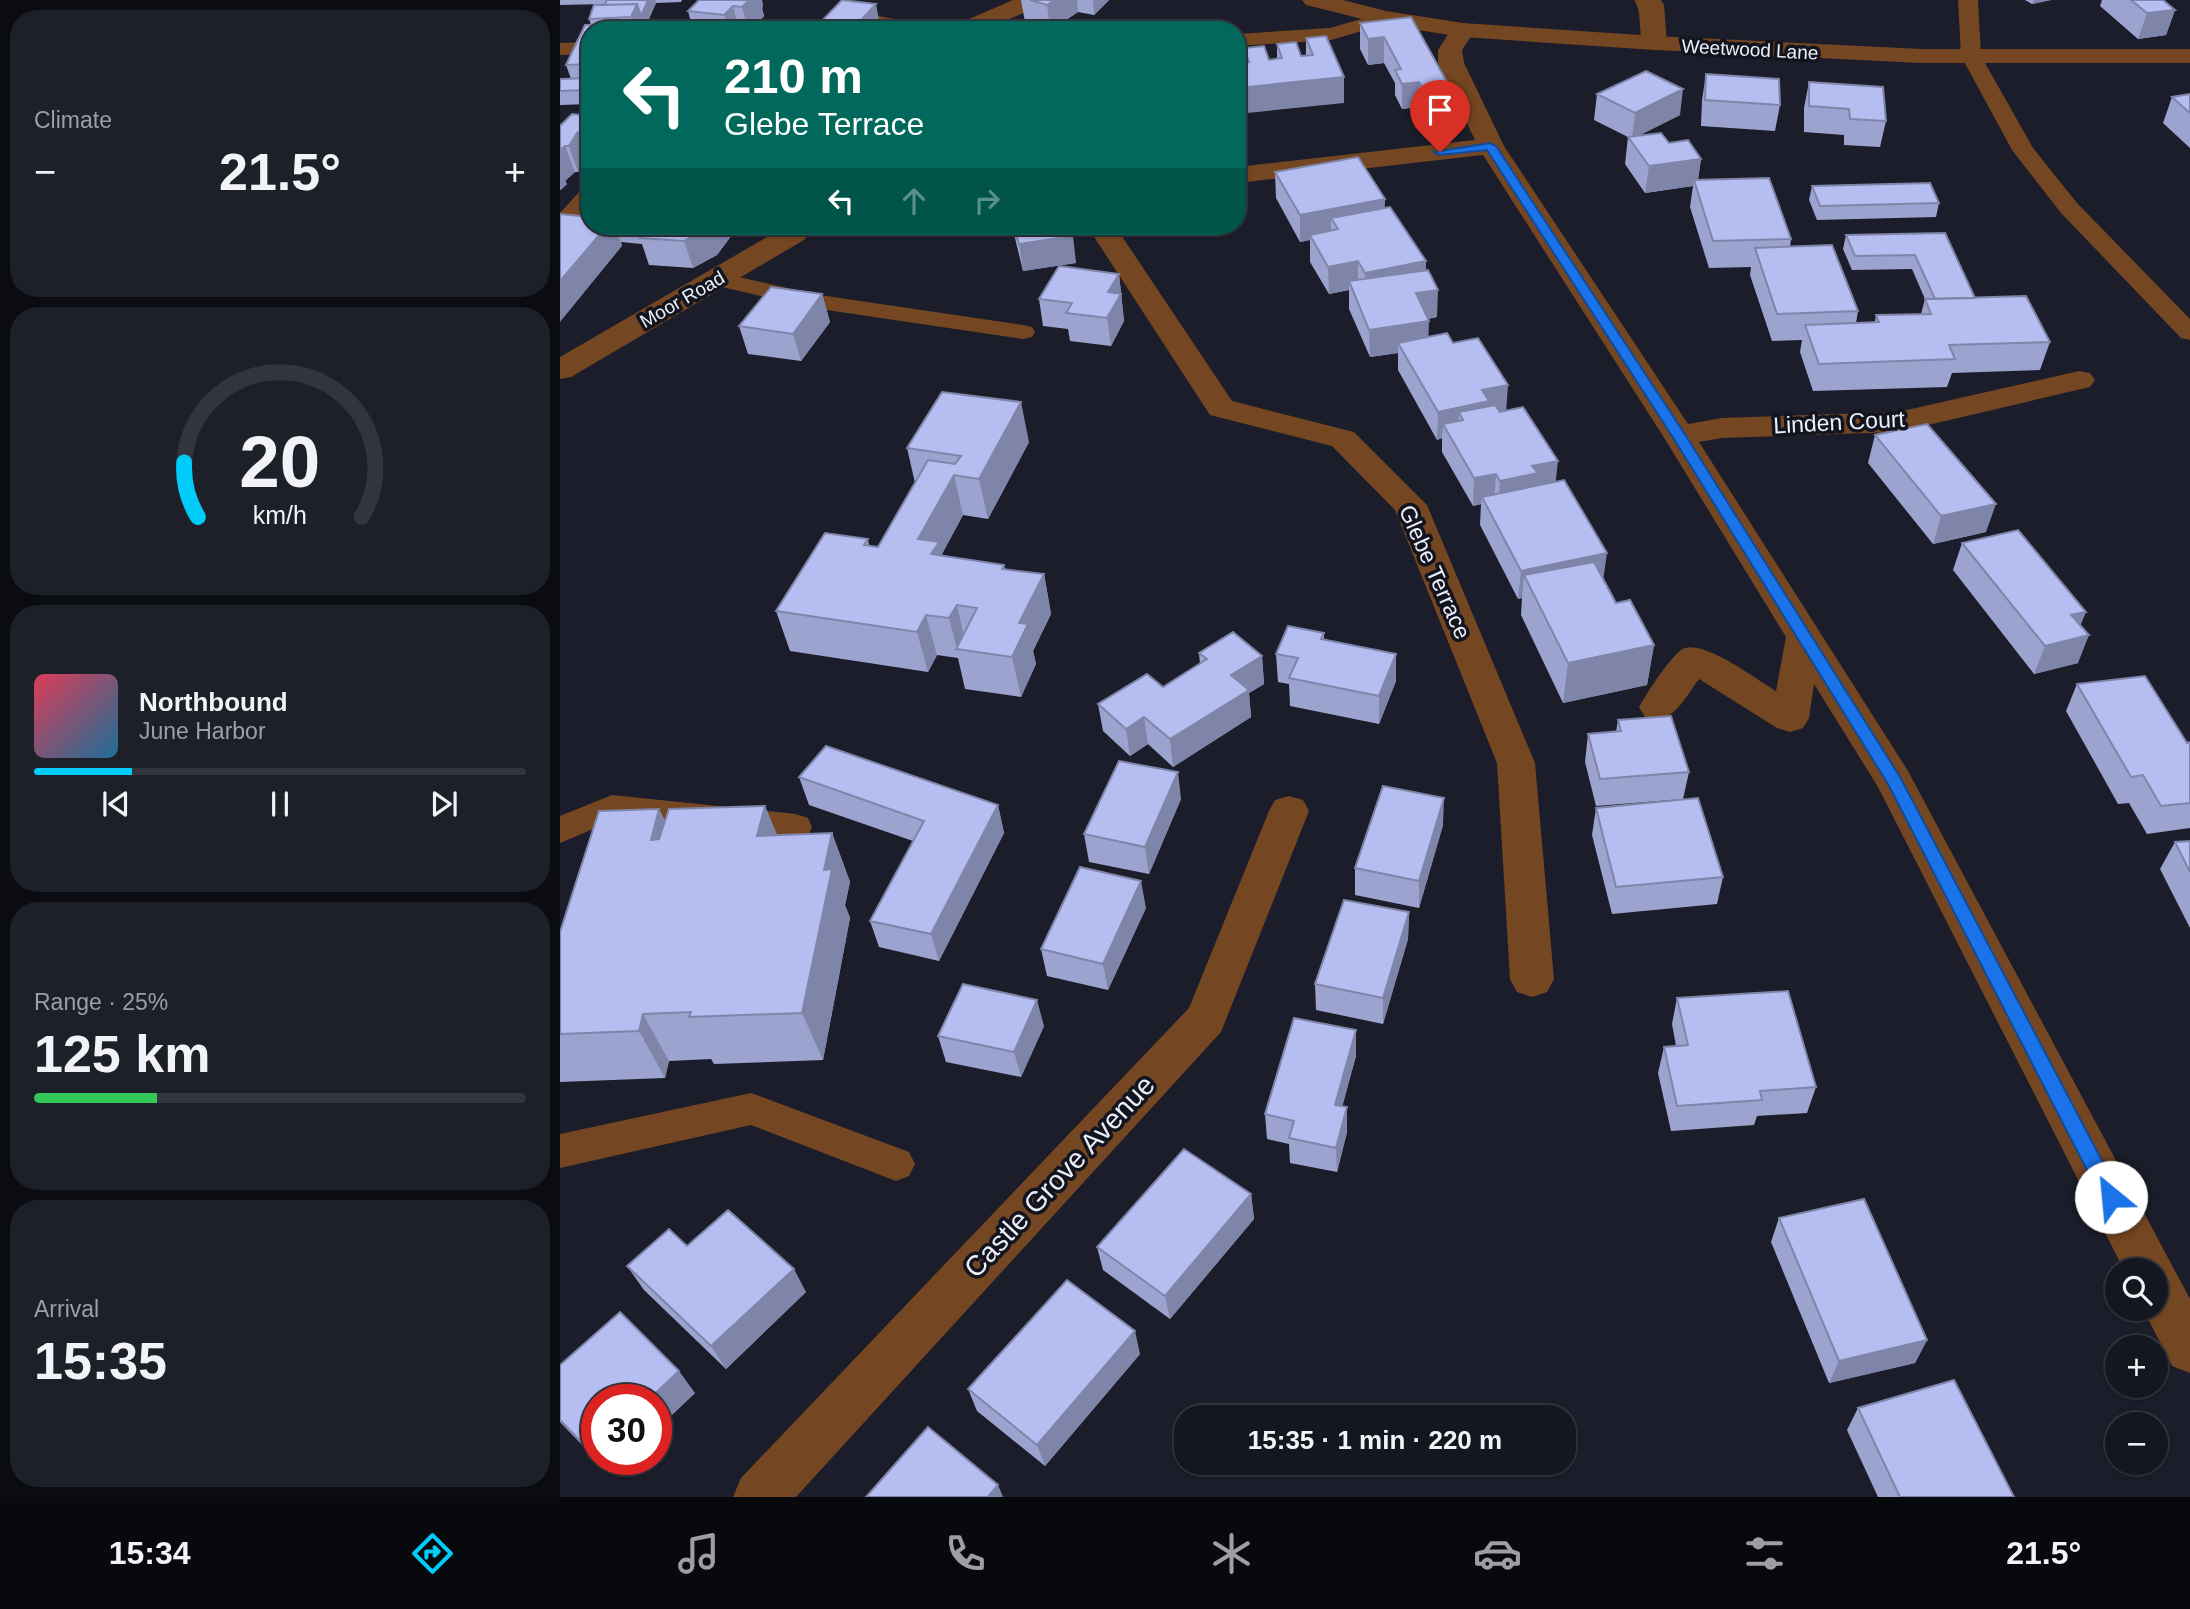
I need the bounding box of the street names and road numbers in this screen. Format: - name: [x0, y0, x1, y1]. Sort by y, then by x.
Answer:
- street label: Weetwood Lane: [1681, 35, 1819, 64]
- street label: Moor Road: [636, 267, 728, 332]
- street label: Linden Court: [1773, 406, 1906, 438]
- street label: Glebe Terrace: [1394, 501, 1476, 643]
- street label: Castle Grove Avenue: [958, 1069, 1161, 1283]

